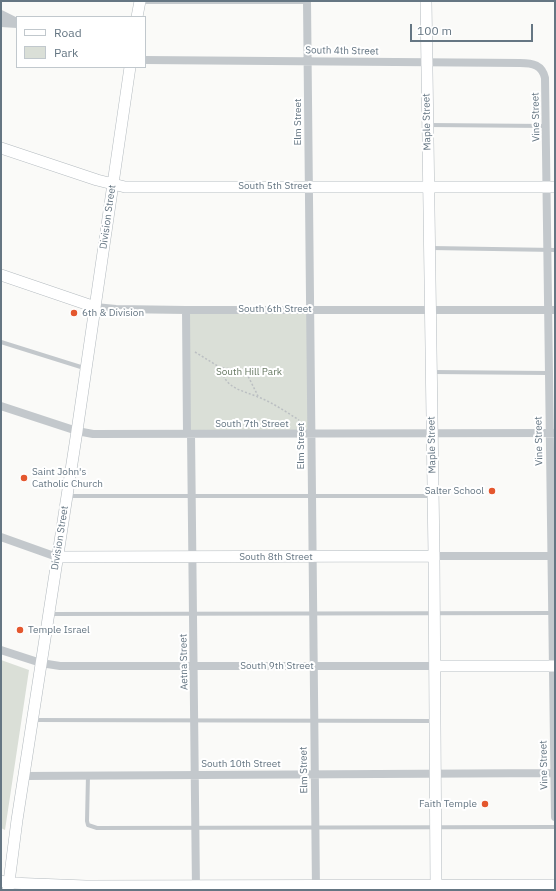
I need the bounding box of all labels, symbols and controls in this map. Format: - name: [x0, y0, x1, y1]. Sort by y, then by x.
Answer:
- legend: [16, 16, 146, 68]
- scale bar: [412, 16, 535, 42]
- text: 100 m: [417, 23, 452, 38]
- text: Road: [54, 25, 82, 40]
- street label: South 4th Street: [305, 44, 379, 58]
- text: Park: [54, 45, 78, 60]
- street label: Vine Street: [530, 92, 542, 142]
- street label: Maple Street: [421, 93, 433, 151]
- street label: Elm Street: [292, 98, 304, 146]
- street label: South 5th Street: [238, 180, 312, 192]
- street label: Division Street: [98, 184, 118, 250]
- street label: South 6th Street: [238, 303, 312, 315]
- place label: 6th & Division: [82, 307, 144, 319]
- marker: 6th & Division: [69, 308, 79, 318]
- park label: South Hill Park: [216, 366, 282, 378]
- street label: Maple Street: [426, 416, 438, 474]
- street label: Vine Street: [533, 416, 545, 466]
- street label: South 7th Street: [215, 418, 289, 430]
- street label: Elm Street: [295, 422, 307, 470]
- place label: Saint John's Catholic Church: [32, 466, 103, 490]
- marker: Saint John's Catholic Church: [19, 473, 29, 483]
- place label: Salter School: [425, 485, 484, 497]
- marker: Salter School: [487, 486, 497, 496]
- street label: Division Street: [49, 505, 71, 571]
- street label: South 8th Street: [239, 551, 313, 563]
- place label: Temple Israel: [28, 624, 90, 636]
- marker: Temple Israel: [15, 625, 25, 635]
- street label: Aetna Street: [178, 634, 190, 690]
- street label: South 9th Street: [240, 660, 314, 672]
- street label: Vine Street: [538, 740, 550, 790]
- street label: Elm Street: [298, 746, 310, 794]
- street label: South 10th Street: [201, 758, 281, 770]
- place label: Faith Temple: [419, 798, 477, 810]
- marker: Faith Temple: [480, 799, 490, 809]

